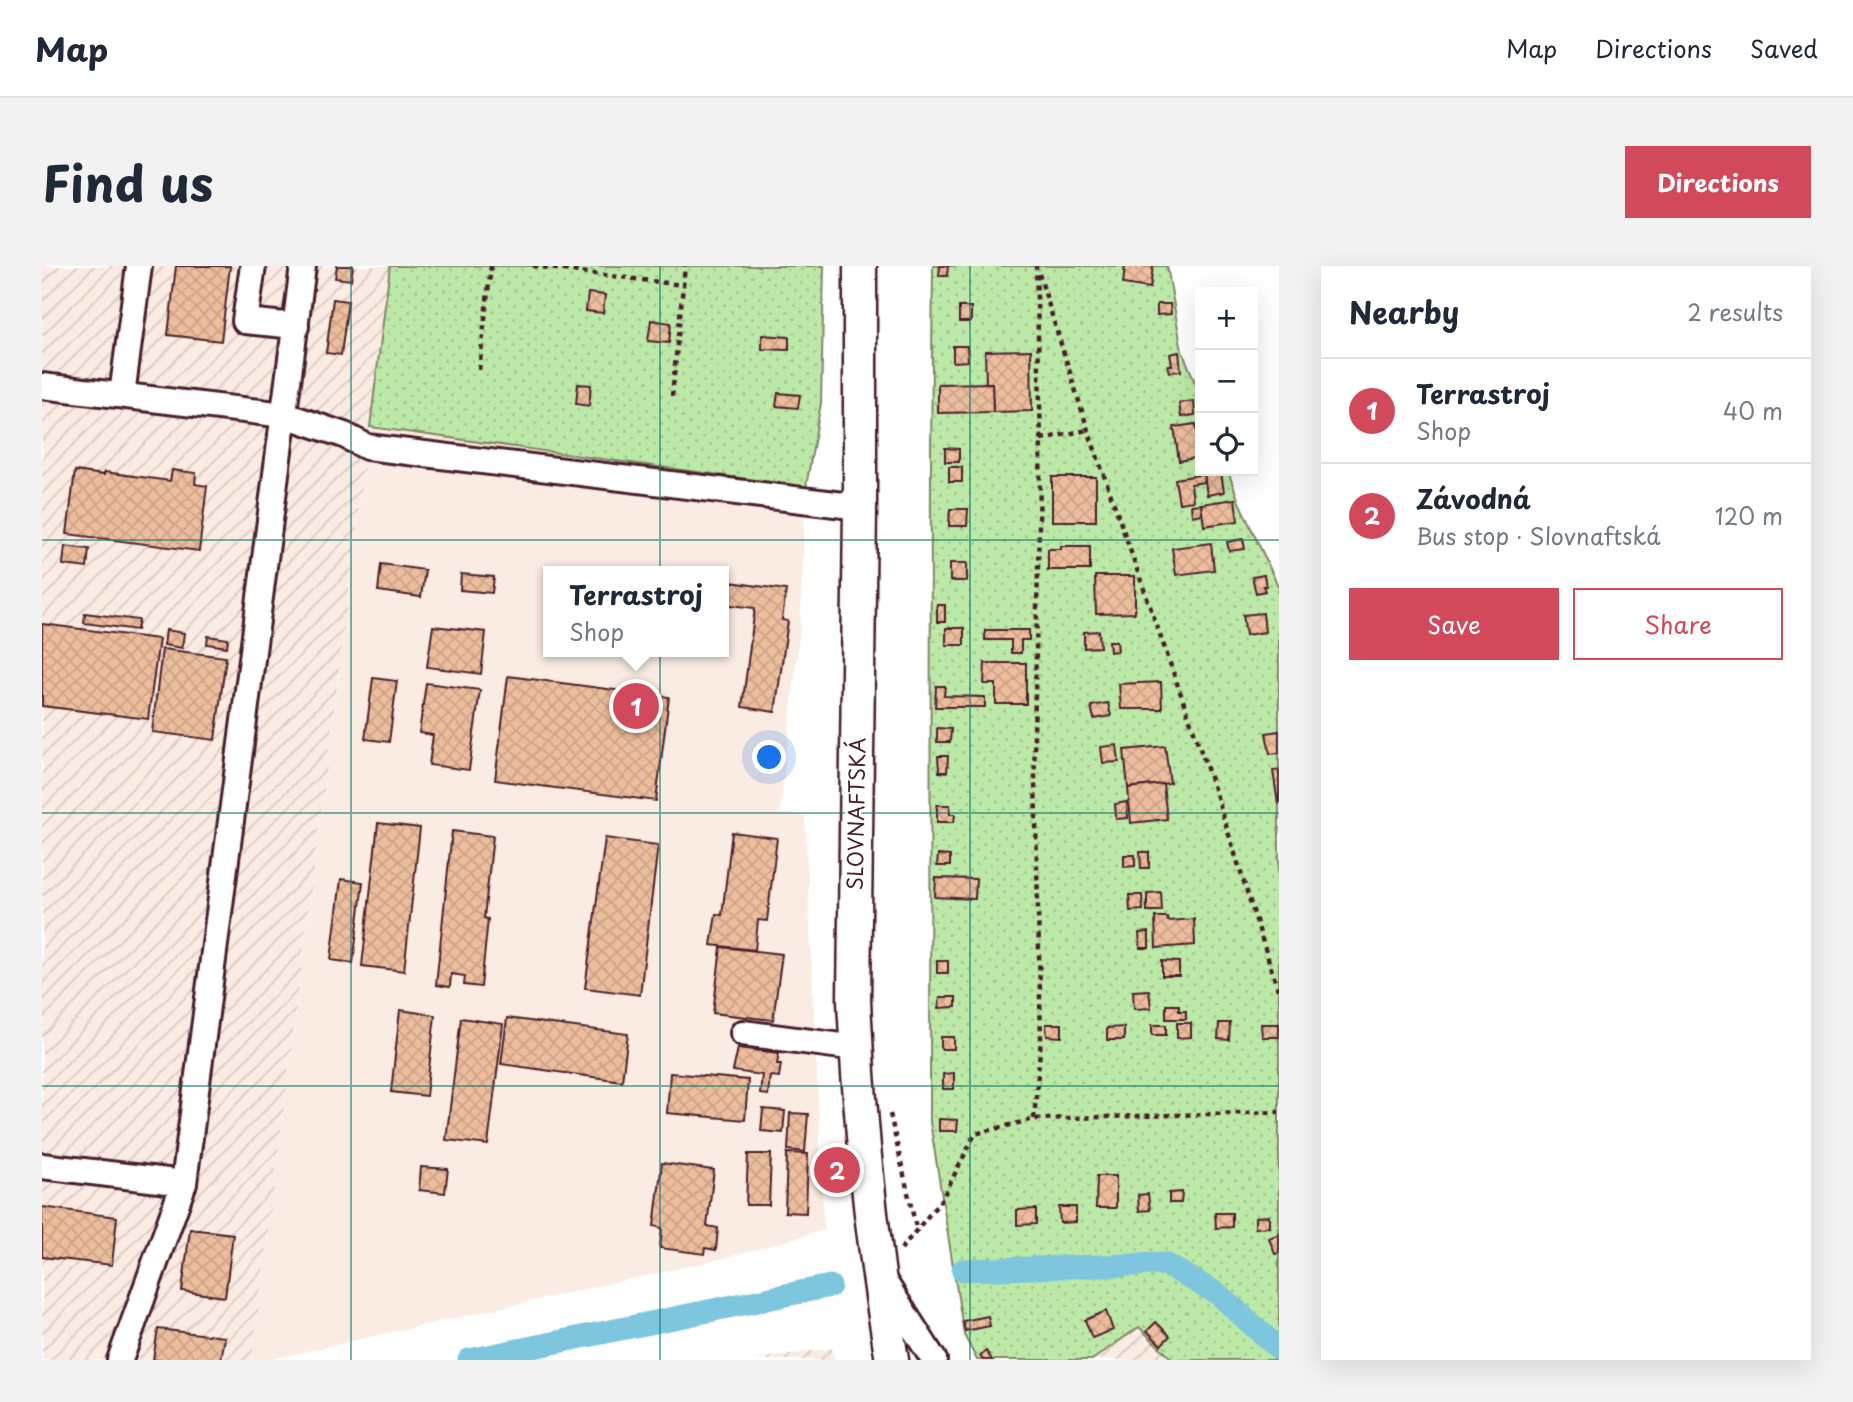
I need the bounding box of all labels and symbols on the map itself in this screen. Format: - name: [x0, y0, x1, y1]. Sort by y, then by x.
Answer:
- pin: 1: [613, 680, 659, 732]
- street label: SLOVNAFTSKÁ: [838, 737, 872, 891]
- your location: [752, 740, 786, 774]
- pin: 2: [814, 1144, 860, 1196]

